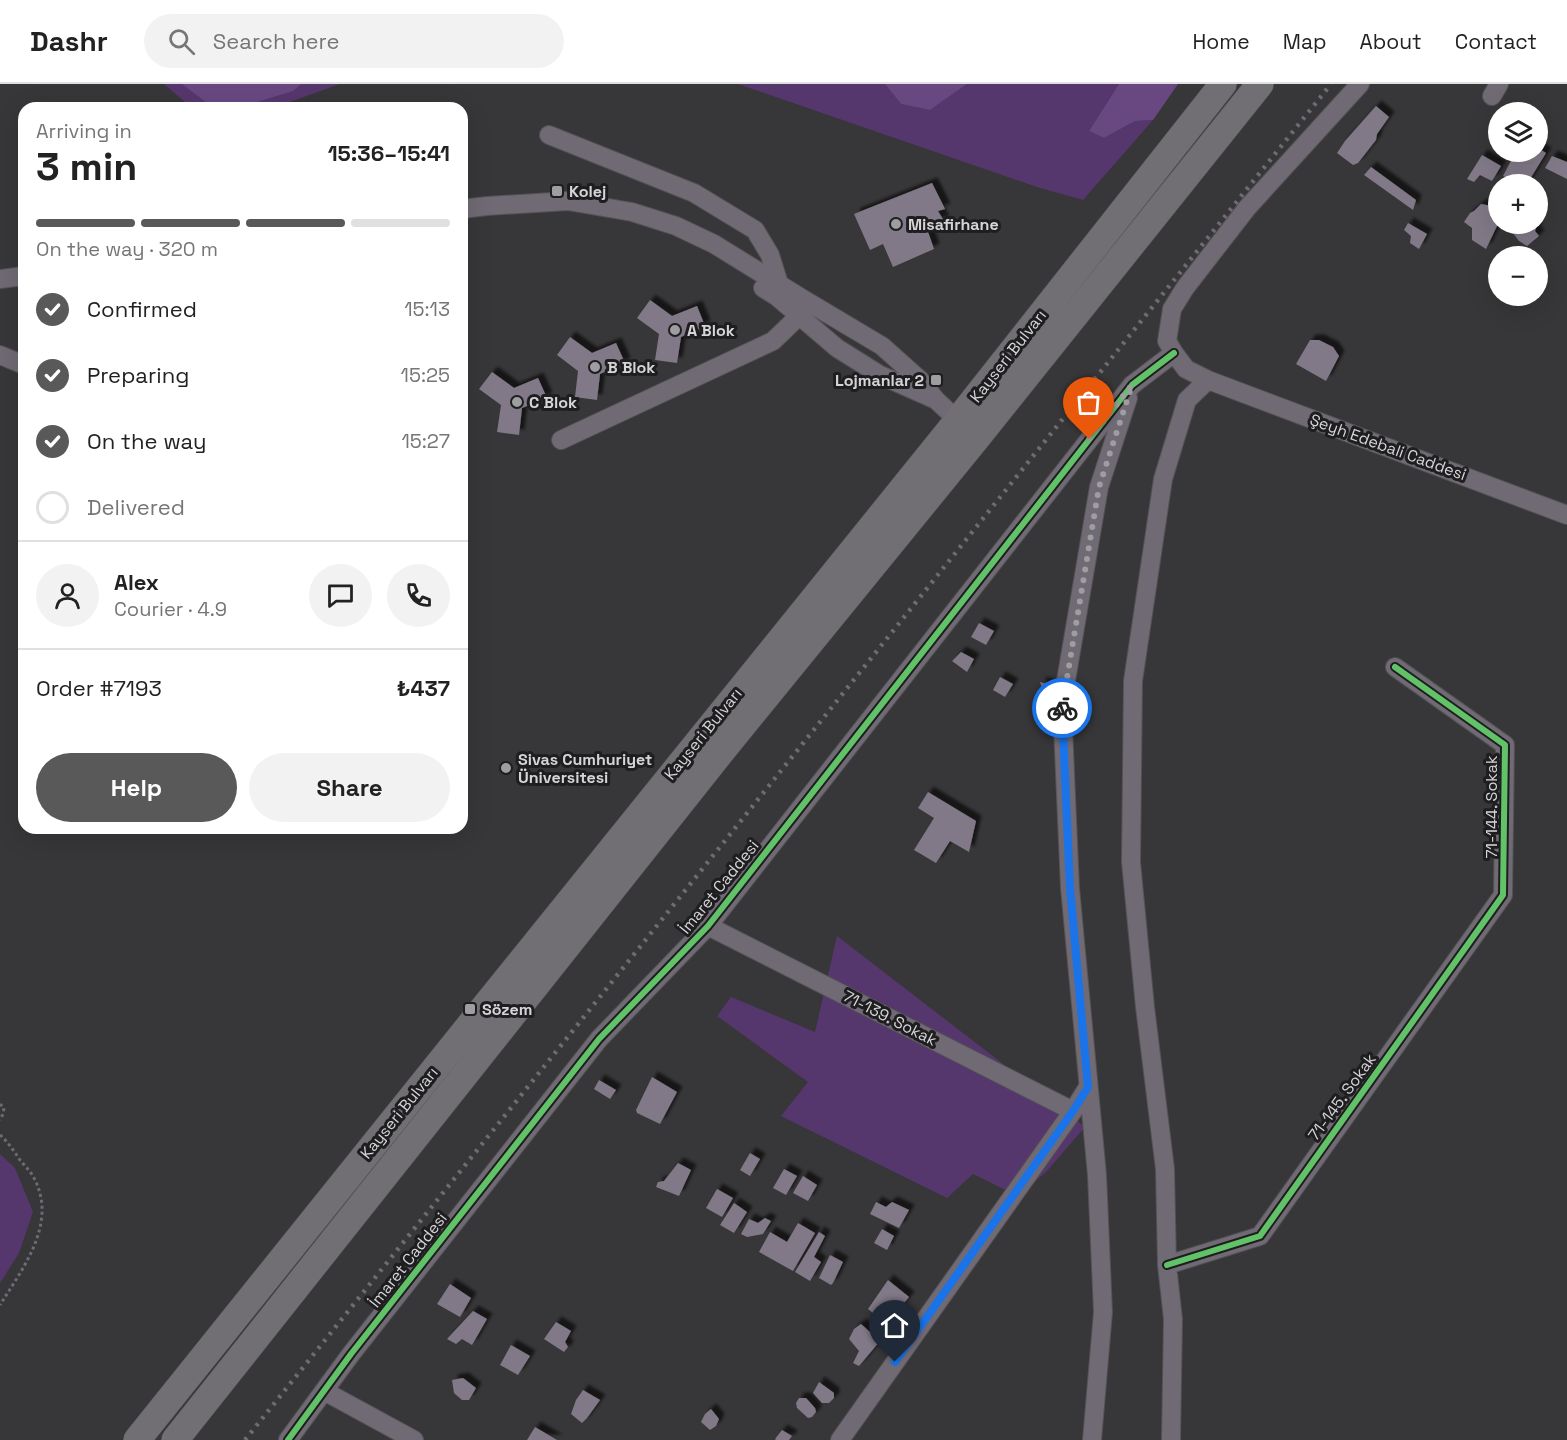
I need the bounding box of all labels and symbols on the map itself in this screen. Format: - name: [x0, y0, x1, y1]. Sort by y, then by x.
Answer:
- place label: Kolej: [569, 181, 606, 202]
- marker: Kolej: [550, 184, 564, 198]
- place label: Misafirhane: [908, 214, 999, 235]
- marker: Misafirhane: [889, 217, 903, 231]
- street label: Kayseri Bulvarı: [965, 305, 1051, 407]
- place label: A Blok: [687, 320, 735, 341]
- marker: A Blok: [668, 323, 682, 337]
- place label: B Blok: [607, 357, 655, 378]
- marker: B Blok: [588, 360, 602, 374]
- place label: Lojmanlar 2: [835, 370, 924, 391]
- marker: Lojmanlar 2: [929, 373, 943, 387]
- pin: [1063, 377, 1114, 439]
- place label: C Blok: [529, 392, 577, 413]
- marker: C Blok: [510, 395, 524, 409]
- street label: Şeyh Edebali Caddesi: [1307, 409, 1469, 485]
- courier: [1032, 678, 1092, 738]
- street label: Kayseri Bulvarı: [659, 684, 747, 784]
- place label: Sivas Cumhuriyet Üniversitesi: [518, 749, 652, 788]
- street label: 71-144. Sokak: [1481, 755, 1502, 859]
- marker: Sivas Cumhuriyet Üniversitesi: [499, 761, 513, 775]
- street label: İmaret Caddesi: [675, 836, 763, 938]
- street label: 71-139. Sokak: [840, 985, 941, 1051]
- place label: Sözem: [482, 999, 532, 1020]
- marker: Sözem: [463, 1002, 477, 1016]
- street label: 71-145. Sokak: [1303, 1049, 1381, 1145]
- street label: Kayseri Bulvarı: [355, 1063, 443, 1163]
- street label: İmaret Caddesi: [364, 1208, 452, 1312]
- pin: [869, 1300, 920, 1362]

